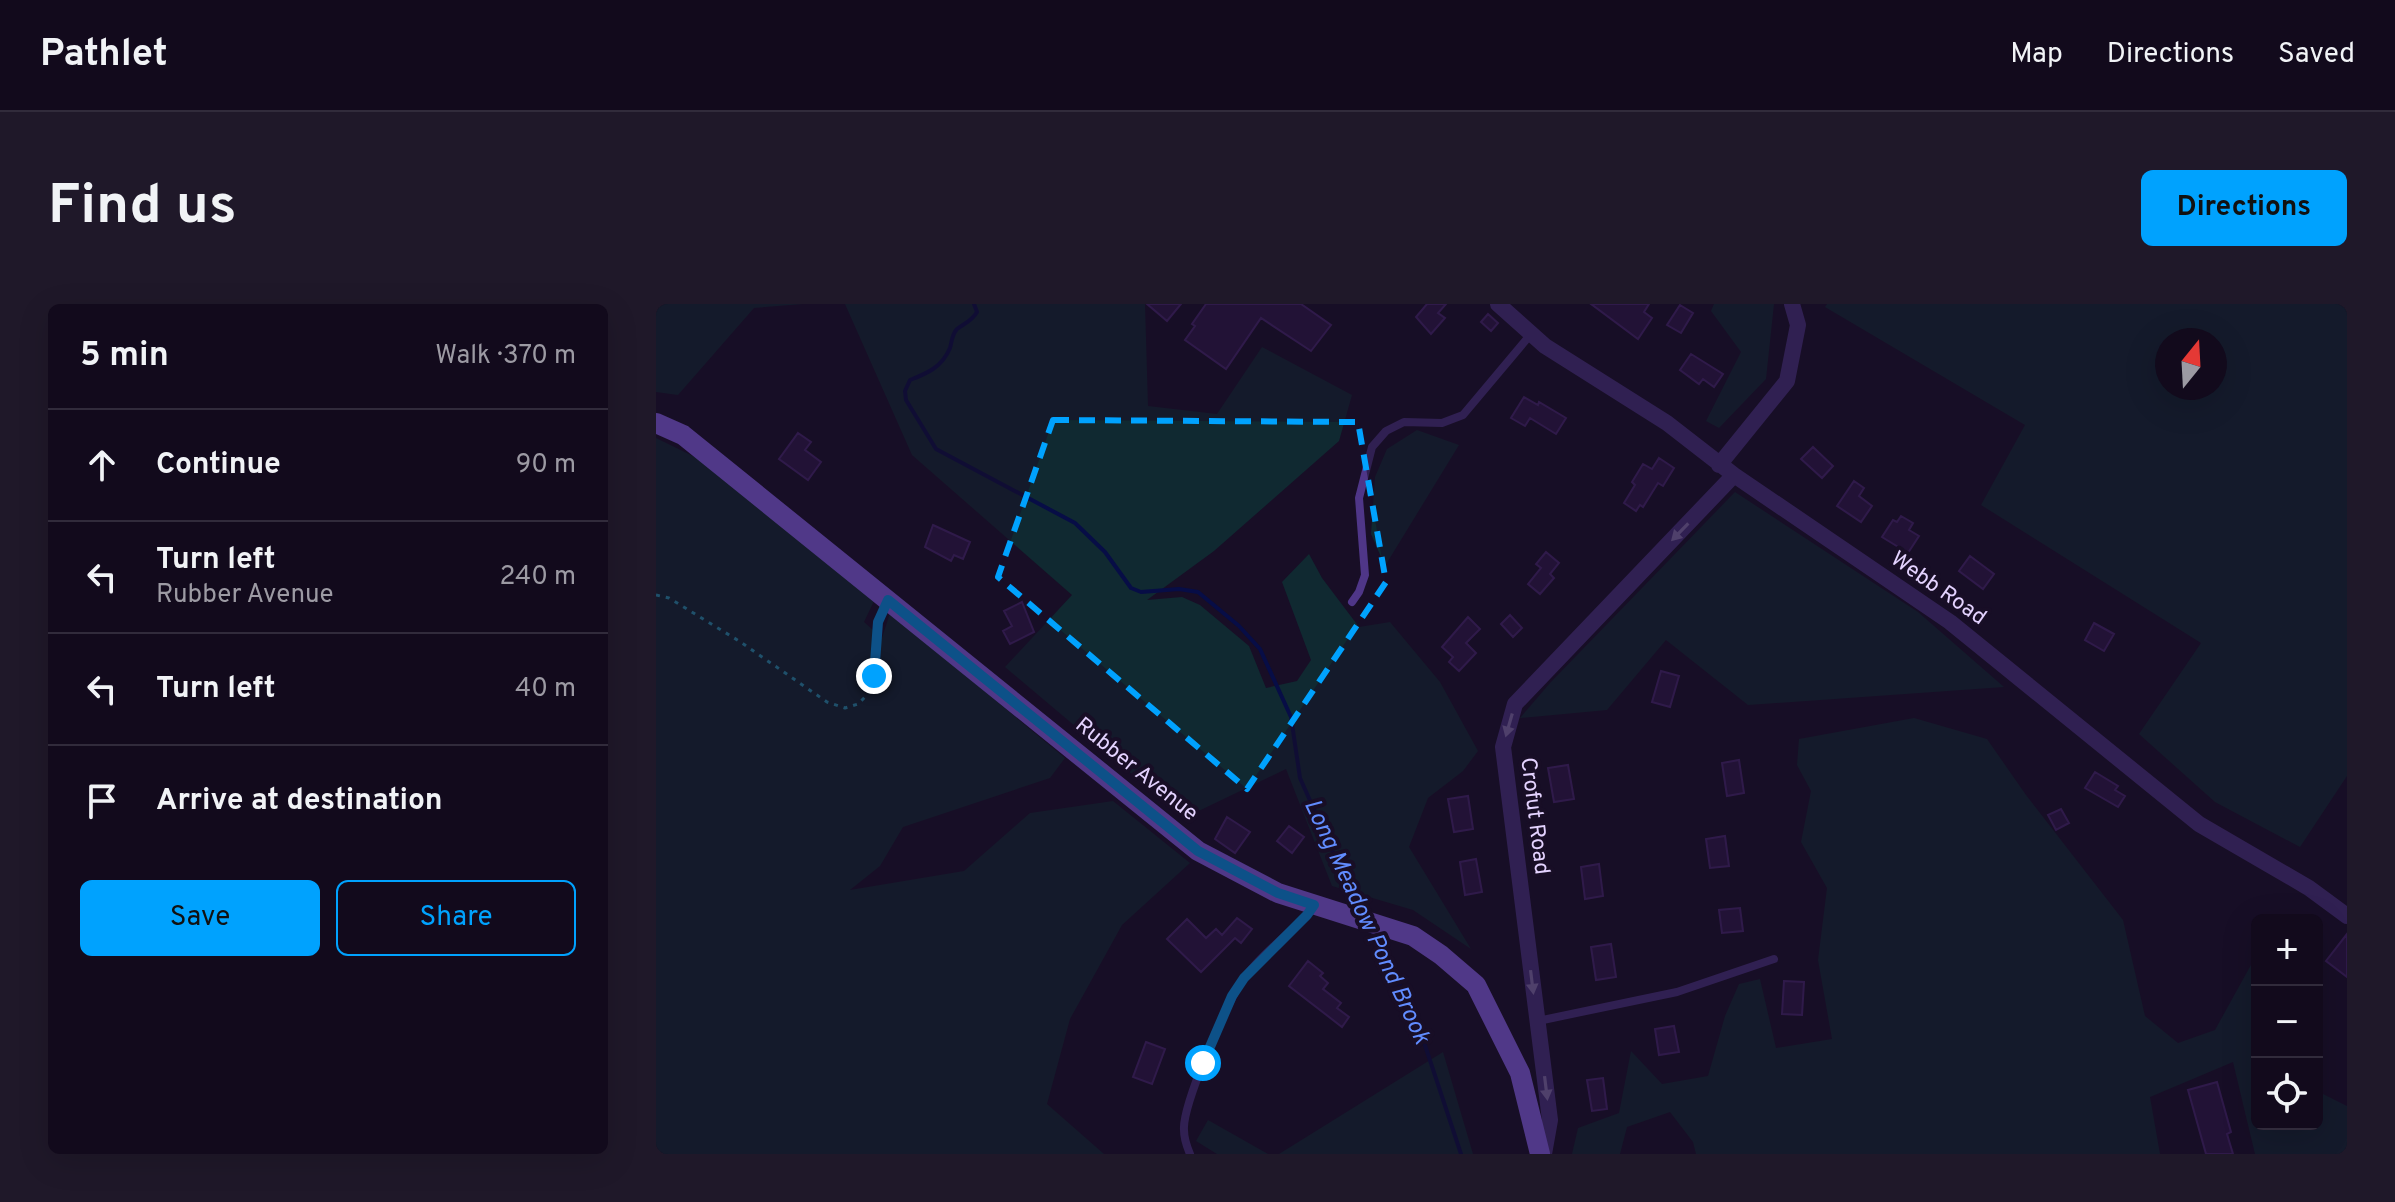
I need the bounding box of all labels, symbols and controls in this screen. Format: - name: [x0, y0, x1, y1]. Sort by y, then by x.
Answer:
- text: Pathlet: [40, 31, 168, 80]
- text: Map: [2010, 37, 2063, 73]
- text: Directions: [2107, 37, 2234, 73]
- text: Saved: [2278, 37, 2355, 73]
- button: Directions: [2141, 170, 2347, 246]
- text: Find us: [48, 173, 237, 243]
- north arrow: [2155, 328, 2227, 400]
- text: 5 min: [80, 335, 169, 378]
- text: Walk · 370 m: [435, 340, 576, 373]
- icon: ahead: [80, 443, 124, 487]
- text: Continue: [156, 447, 281, 484]
- text: 90 m: [516, 449, 576, 482]
- one-way arrow: [1671, 522, 1690, 541]
- text: Turn left: [156, 542, 276, 579]
- street label: Webb Road: [1885, 546, 1991, 632]
- icon: left: [80, 555, 124, 599]
- text: 240 m: [499, 561, 576, 594]
- text: Rubber Avenue: [156, 579, 334, 612]
- route end: [856, 658, 892, 694]
- icon: left: [80, 667, 124, 711]
- text: Turn left: [156, 671, 276, 708]
- text: 40 m: [515, 673, 576, 706]
- street label: Rubber Avenue: [1069, 712, 1203, 828]
- one-way arrow: [1502, 713, 1515, 737]
- street label: Crofut Road: [1513, 756, 1555, 876]
- icon: arrive: [80, 779, 124, 823]
- text: Arrive at destination: [156, 783, 442, 820]
- water label: Long Meadow Pond Brook: [1296, 795, 1436, 1050]
- button: Save: [80, 880, 320, 956]
- button: Share: [336, 880, 576, 956]
- map controls: [2251, 914, 2323, 1130]
- button: +: [2251, 914, 2323, 986]
- one-way arrow: [1526, 970, 1539, 995]
- button: −: [2251, 986, 2323, 1058]
- route start: [1185, 1045, 1221, 1081]
- button: locate: [2251, 1058, 2323, 1130]
- one-way arrow: [1539, 1075, 1552, 1100]

